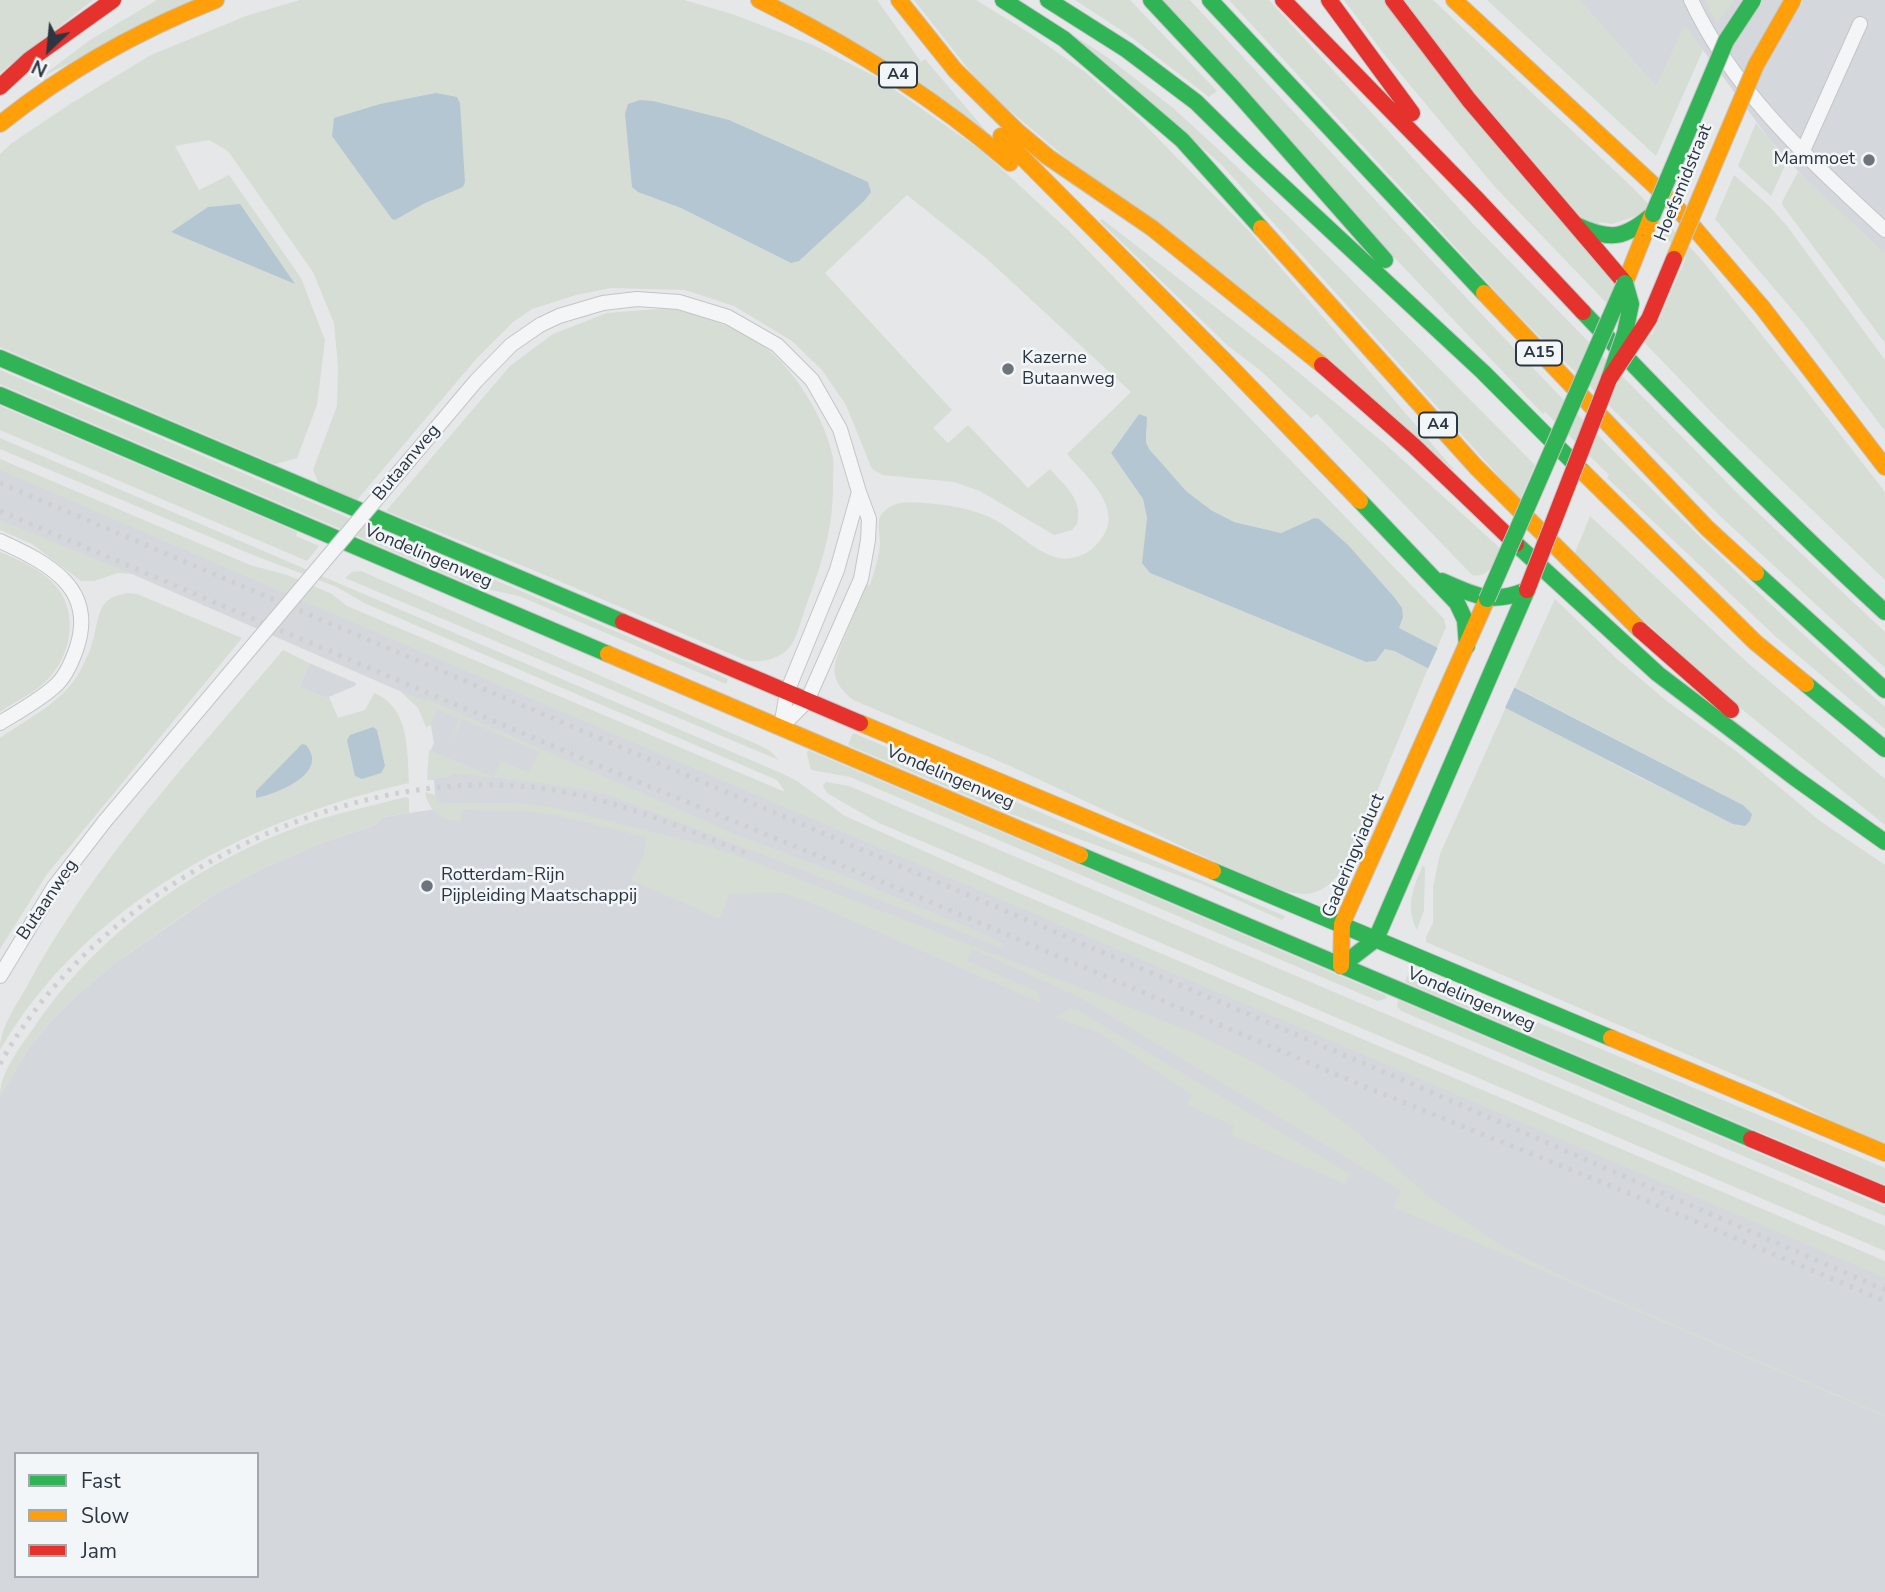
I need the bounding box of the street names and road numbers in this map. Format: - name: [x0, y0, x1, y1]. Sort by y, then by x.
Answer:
- road number: A4: [879, 62, 917, 88]
- street label: Hoefsmidstraat: [1651, 121, 1717, 245]
- road number: A15: [1516, 340, 1562, 366]
- road number: A4: [1419, 412, 1457, 438]
- street label: Butaanweg: [369, 420, 445, 506]
- street label: Vondelingenweg: [361, 520, 495, 594]
- street label: Vondelingenweg: [883, 741, 1017, 815]
- street label: Gaderingviaduct: [1318, 791, 1390, 921]
- street label: Butaanweg: [13, 855, 83, 945]
- street label: Vondelingenweg: [1404, 963, 1538, 1037]

